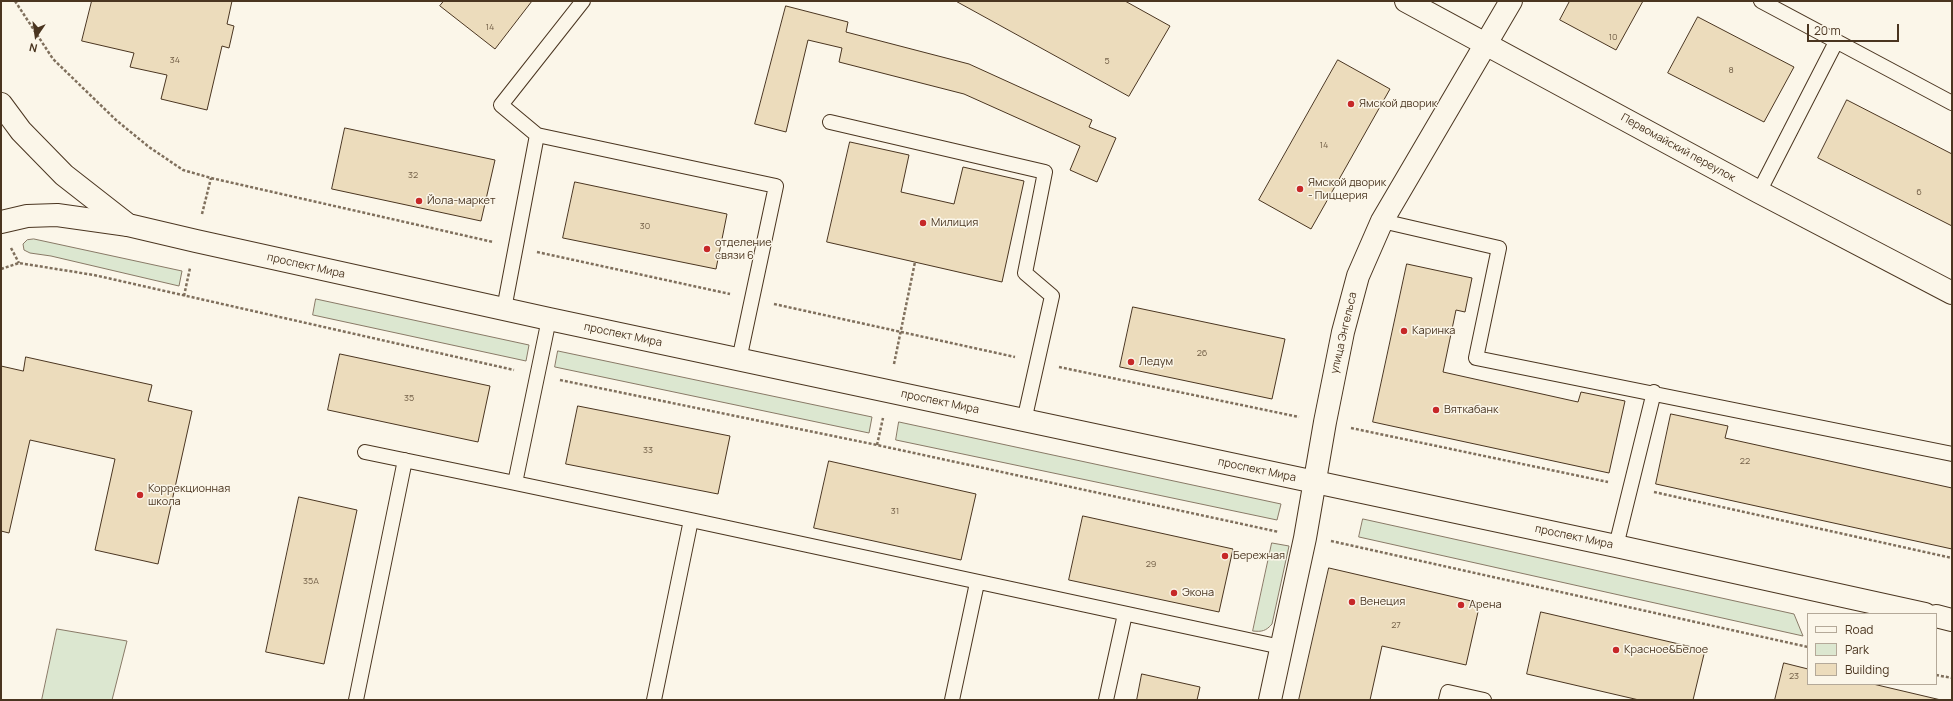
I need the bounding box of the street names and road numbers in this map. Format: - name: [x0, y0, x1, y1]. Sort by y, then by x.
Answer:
- street label: Первомайский переулок: [1619, 111, 1737, 185]
- street label: проспект Мира: [266, 251, 346, 281]
- street label: улица Энгельса: [1328, 291, 1360, 375]
- street label: проспект Мира: [583, 320, 663, 350]
- street label: проспект Мира: [900, 387, 980, 417]
- street label: проспект Мира: [1217, 455, 1297, 485]
- street label: проспект Мира: [1534, 522, 1614, 552]

